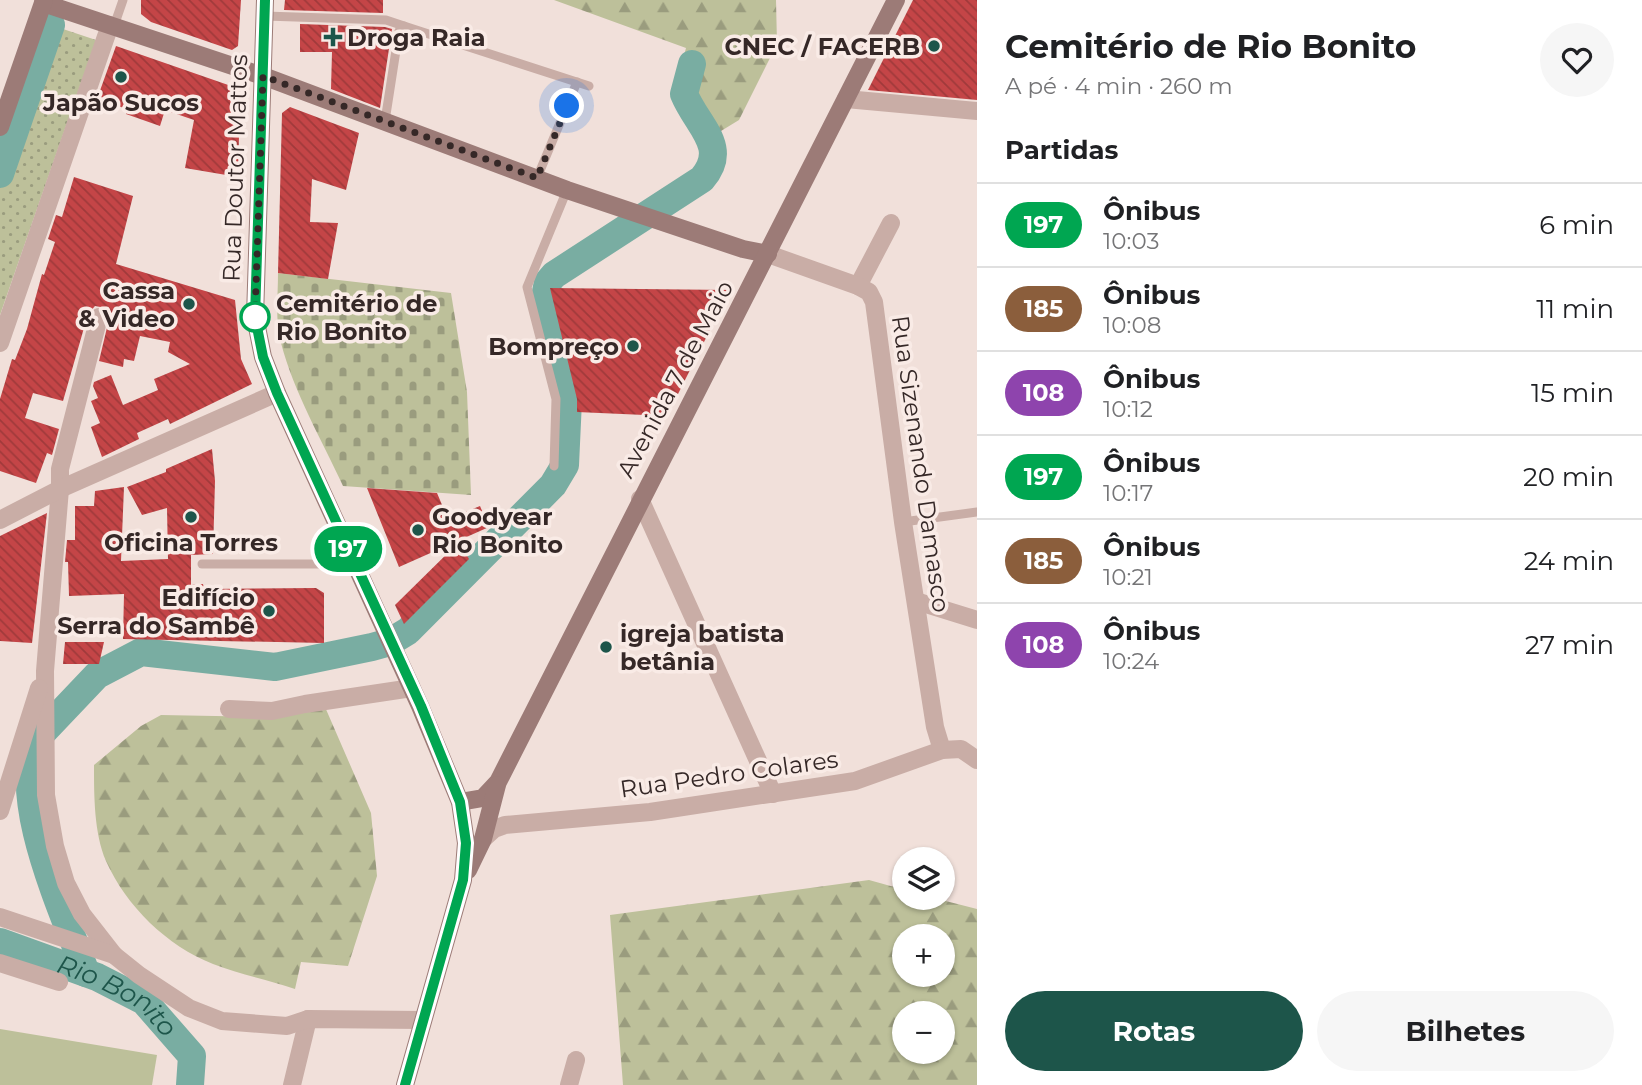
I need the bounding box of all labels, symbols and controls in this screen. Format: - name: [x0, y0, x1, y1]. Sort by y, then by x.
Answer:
- place label: Droga Raia: [347, 23, 485, 52]
- button: heart: [1540, 23, 1614, 97]
- text: Cemitério de Rio Bonito: [1005, 26, 1416, 66]
- marker: Droga Raia: [325, 29, 341, 45]
- place label: CNEC / FACERB: [724, 32, 920, 61]
- marker: CNEC / FACERB: [926, 38, 942, 54]
- street label: Rua Doutor Mattos: [217, 54, 253, 282]
- marker: Japão Sucos: [113, 69, 129, 85]
- text: A pé · 4 min · 260 m: [1005, 72, 1233, 100]
- place label: Japão Sucos: [42, 88, 199, 117]
- your location: [549, 88, 584, 123]
- text: Partidas: [1005, 134, 1118, 166]
- text: Ônibus: [1103, 195, 1200, 227]
- text: 6 min: [1539, 209, 1614, 241]
- text: 197: [1024, 210, 1063, 239]
- text: 10:03: [1103, 227, 1159, 255]
- street label: Avenida 7 de Maio: [611, 275, 739, 483]
- place label: Cassa & Video: [78, 276, 175, 333]
- text: Ônibus: [1103, 279, 1200, 311]
- place label: Cemitério de Rio Bonito: [276, 289, 437, 346]
- text: 11 min: [1536, 293, 1614, 325]
- text: 185: [1024, 294, 1063, 323]
- marker: Cassa & Video: [181, 296, 197, 312]
- marker: Cemitério de Rio Bonito: [240, 302, 270, 332]
- text: 10:08: [1103, 311, 1161, 339]
- street label: Rua Sizenando Damasco: [886, 314, 956, 614]
- place label: Bompreço: [488, 332, 619, 361]
- marker: Bompreço: [625, 338, 641, 354]
- text: Ônibus: [1103, 363, 1200, 395]
- text: 15 min: [1531, 377, 1614, 409]
- text: 108: [1023, 378, 1064, 407]
- text: 10:12: [1103, 395, 1153, 423]
- text: Ônibus: [1103, 447, 1200, 479]
- text: 20 min: [1523, 461, 1614, 493]
- text: 197: [1024, 462, 1063, 491]
- text: 10:17: [1103, 479, 1153, 507]
- place label: Goodyear Rio Bonito: [432, 502, 563, 559]
- marker: Oficina Torres: [183, 509, 199, 525]
- marker: Goodyear Rio Bonito: [410, 522, 426, 538]
- line badge: 197: [308, 526, 388, 572]
- place label: Oficina Torres: [104, 528, 278, 557]
- text: Ônibus: [1103, 531, 1200, 563]
- text: 197: [328, 534, 368, 563]
- text: 24 min: [1524, 545, 1614, 577]
- text: 185: [1024, 546, 1063, 575]
- text: 10:21: [1103, 563, 1153, 591]
- place label: Edifício Serra do Sambê: [57, 583, 255, 640]
- marker: Edifício Serra do Sambê: [261, 603, 277, 619]
- text: Ônibus: [1103, 615, 1200, 647]
- place label: igreja batista betânia: [620, 619, 784, 676]
- text: 27 min: [1525, 629, 1614, 661]
- text: 108: [1023, 630, 1064, 659]
- marker: igreja batista betânia: [598, 639, 614, 655]
- text: 10:24: [1103, 647, 1159, 675]
- street label: Rua Pedro Colares: [618, 744, 840, 804]
- map controls: [892, 847, 955, 1064]
- button: layers: [892, 847, 955, 910]
- button: +: [892, 924, 955, 987]
- water label: Rio Bonito: [53, 948, 184, 1043]
- button: Rotas: [1005, 991, 1303, 1071]
- button: Bilhetes: [1317, 991, 1614, 1071]
- button: −: [892, 1001, 955, 1064]

